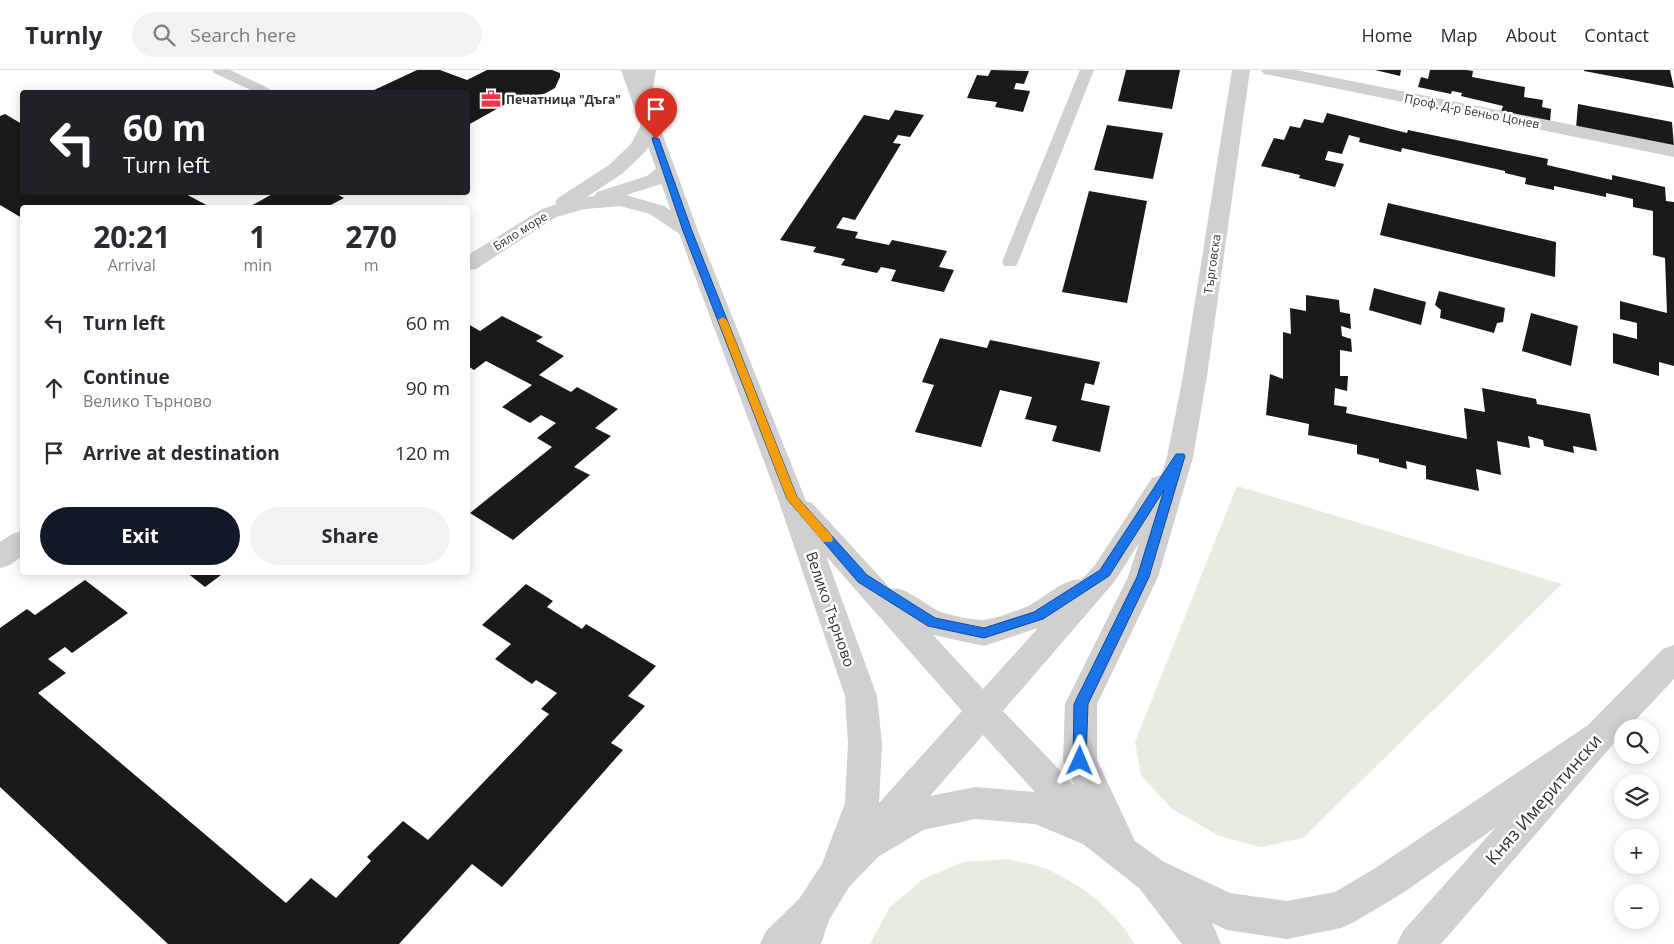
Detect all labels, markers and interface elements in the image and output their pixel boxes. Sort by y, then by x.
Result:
search box [132,12,482,57]
text: Turnly [25,18,102,51]
icon: search [150,21,178,49]
text: Search here [190,22,296,48]
text: Home [1362,23,1412,47]
text: Map [1440,23,1478,47]
text: About [1506,23,1556,47]
text: Contact [1584,23,1649,47]
office icon: Печатница "Дъга" [480,88,502,110]
pin [635,88,677,139]
street label: Проф. Д-р Беньо Цонев [1403,90,1541,132]
place label: Печатница "Дъга" [506,91,621,108]
icon: arrive [642,95,670,123]
text: 60 m [123,104,206,151]
icon: left [40,110,105,175]
text: Turn left [123,149,210,179]
street label: Бяло море [490,207,551,254]
text: 20:21 [93,216,170,257]
text: 1 [249,216,266,257]
text: 270 [345,216,397,257]
street label: Търговска [1199,233,1225,295]
text: Arrival [108,254,156,276]
text: min [244,254,272,276]
text: m [364,254,379,276]
icon: left [40,309,68,337]
text: Turn left [83,310,165,336]
text: 60 m [406,310,450,336]
text: Continue [83,364,170,390]
icon: ahead [40,374,68,402]
text: 90 m [406,375,450,401]
text: Велико Търново [83,390,212,412]
icon: arrive [40,439,68,467]
text: Arrive at destination [83,440,280,466]
text: 120 m [395,440,450,466]
button: Exit [40,507,240,565]
button: Share [250,507,450,565]
street label: Велико Търново [802,549,860,669]
map controls [1614,719,1659,929]
button: search [1614,719,1659,764]
street label: Княз Имеритински [1480,729,1606,869]
position arrow [1053,734,1105,786]
button: layers [1614,774,1659,819]
button: + [1614,829,1659,874]
button: − [1614,884,1659,929]

